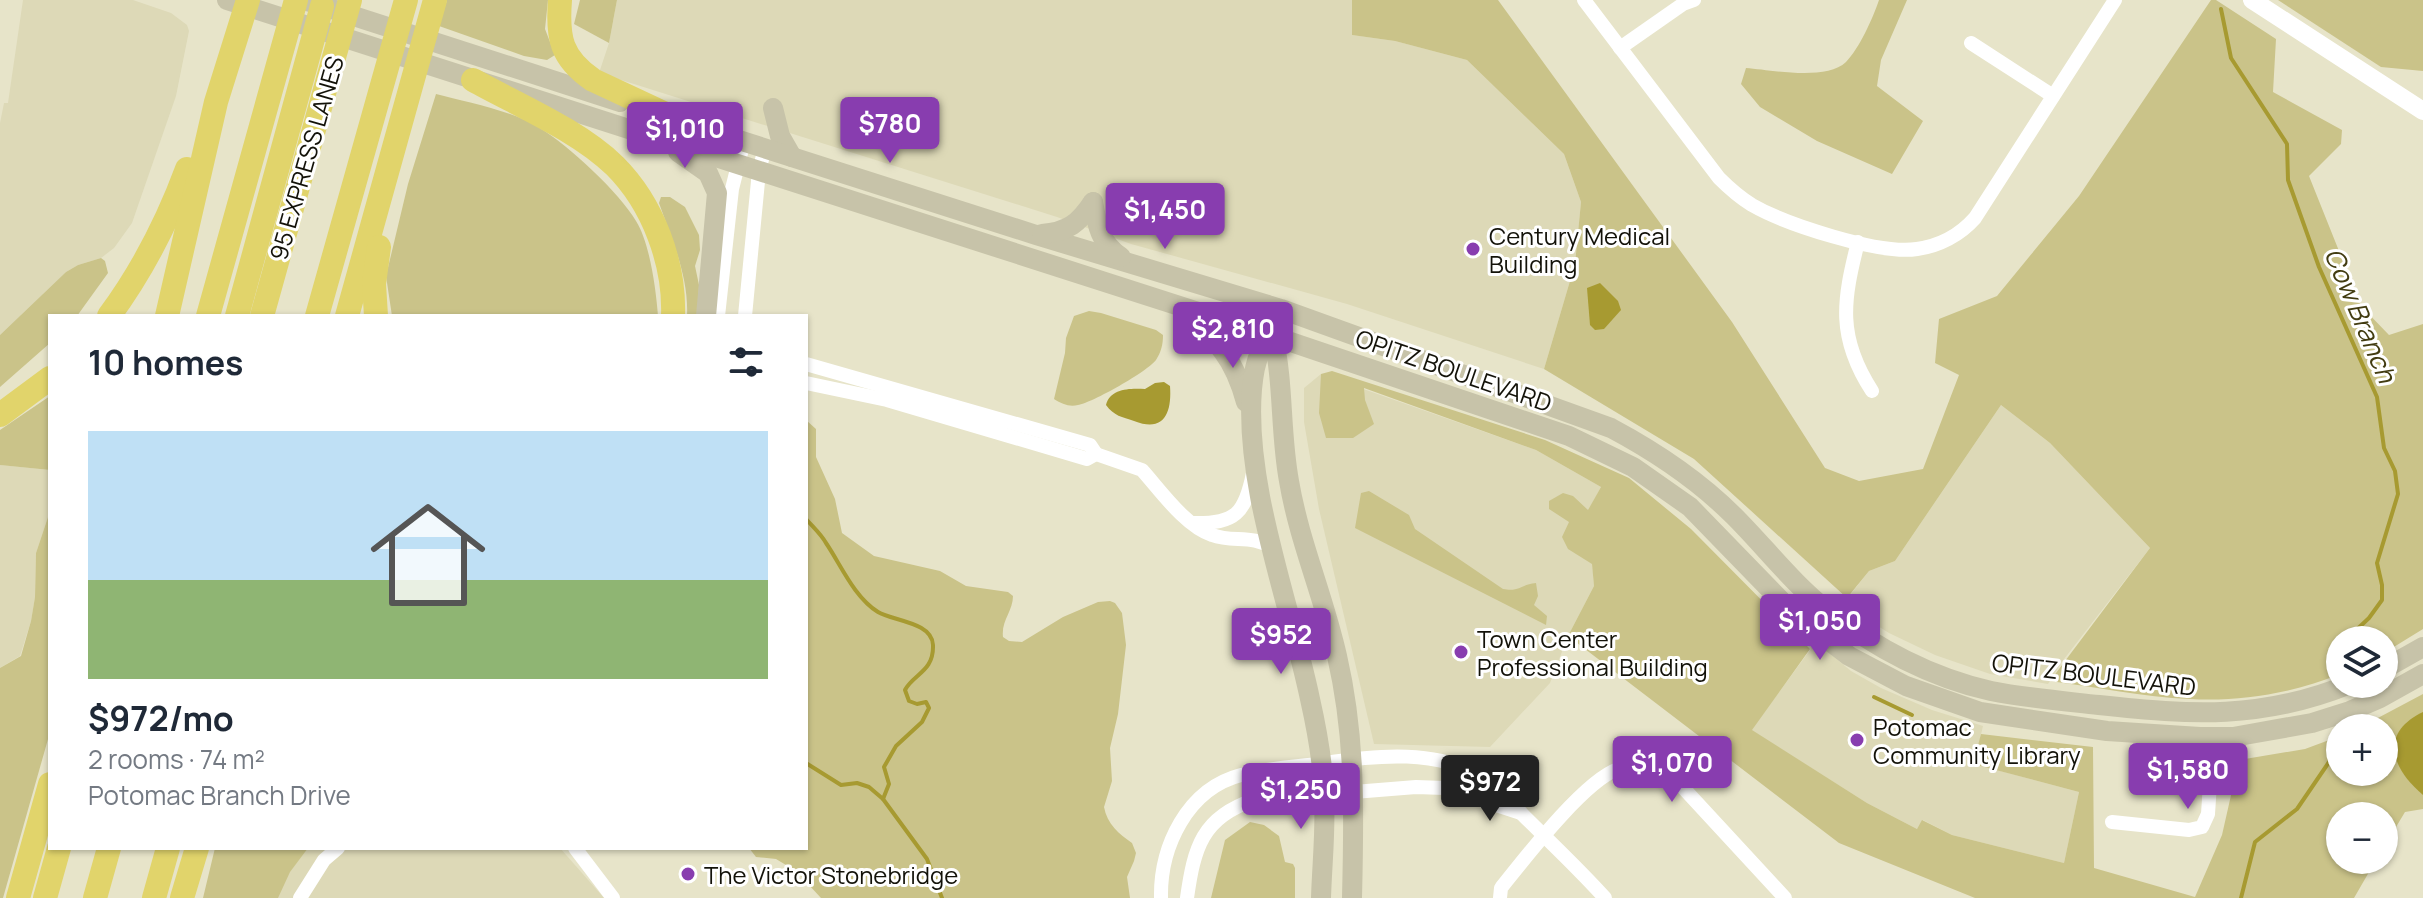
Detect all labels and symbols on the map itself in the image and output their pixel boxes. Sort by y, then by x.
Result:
street label: 95 EXPRESS LANES [261,52,351,264]
pin: $780 [843,97,937,165]
pin: $1,010 [620,102,750,170]
pin: $1,450 [1100,183,1230,251]
place label: Century Medical Building [1489,219,1670,280]
marker: Century Medical Building [1464,240,1482,258]
water label: Cow Branch [2316,242,2406,389]
pin: $2,810 [1168,302,1298,370]
street label: OPITZ BOULEVARD [1352,321,1556,419]
pin: $1,050 [1755,594,1885,662]
pin: $952 [1234,608,1328,676]
place label: Town Center Professional Building [1477,622,1708,683]
marker: Town Center Professional Building [1452,643,1470,661]
street label: OPITZ BOULEVARD [1990,645,2198,703]
place label: Potomac Community Library [1873,710,2081,771]
marker: Potomac Community Library [1848,731,1866,749]
pin: $1,070 [1607,736,1737,804]
pin: $1,580 [2123,743,2253,811]
pin: $972 [1443,755,1537,823]
pin: $1,250 [1236,763,1366,831]
place label: The Victor Stonebridge [704,858,958,891]
marker: The Victor Stonebridge [679,865,697,883]

